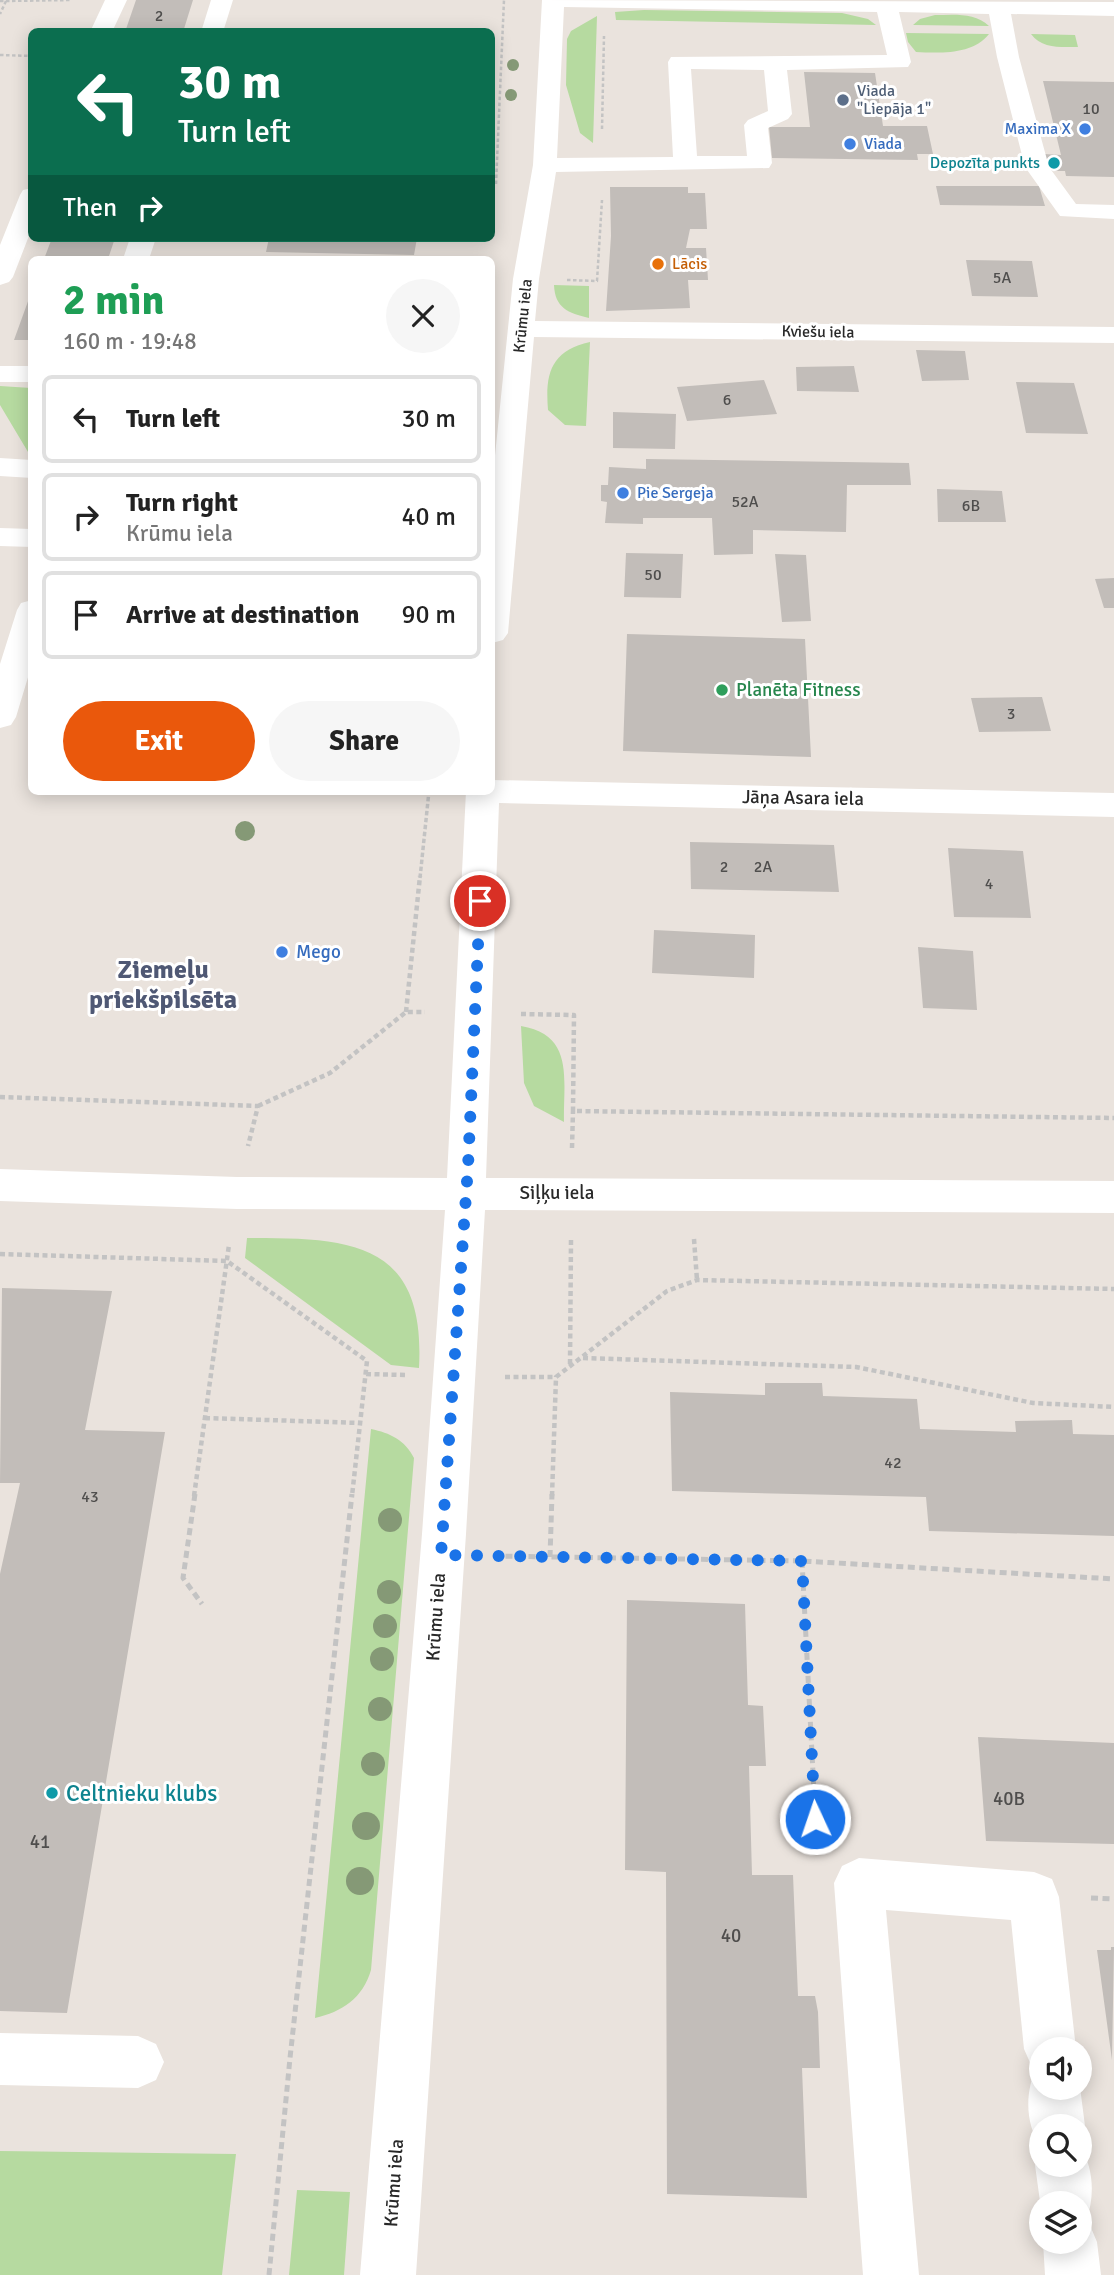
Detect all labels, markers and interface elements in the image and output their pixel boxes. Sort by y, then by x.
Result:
house number: 2 [155,6,163,26]
text: 30 m [178,52,281,112]
icon: left [63,56,154,147]
place label: Viada "Liepāja 1" [857,81,931,119]
marker: Viada "Liepāja 1" [835,92,851,108]
house number: 10 [1082,99,1100,119]
text: Turn left [178,112,291,151]
place label: Maxima X [1004,119,1072,139]
marker: Maxima X [1077,121,1093,137]
place label: Viada [864,134,902,154]
marker: Viada [842,136,858,152]
place label: Depozīta punkts [930,153,1040,173]
marker: Depozīta punkts [1046,155,1062,171]
icon: right [131,189,169,227]
text: Then [63,192,117,224]
place label: Lācis [672,254,707,274]
marker: Lācis [650,256,666,272]
house number: 5A [993,268,1011,288]
text: 2 min [63,275,164,326]
street label: Krūmu iela [509,278,537,354]
button: close [386,279,460,353]
street label: Kviešu iela [781,321,855,343]
text: 160 m · 19:48 [63,327,197,356]
house number: 6 [723,390,731,410]
icon: left [67,400,105,438]
text: Turn left [126,403,220,435]
text: 30 m [401,403,456,435]
place label: Pie Sergeja [637,483,714,503]
marker: Pie Sergeja [615,485,631,501]
text: Turn right [126,487,238,519]
house number: 52A [731,492,759,512]
house number: 6B [962,496,980,516]
icon: right [67,498,105,536]
text: 40 m [401,501,456,533]
text: Krūmu iela [126,519,233,548]
house number: 50 [644,565,662,585]
icon: arrive [67,596,105,634]
text: Arrive at destination [126,599,359,631]
text: 90 m [401,599,456,631]
place label: Planēta Fitness [736,678,860,702]
marker: Planēta Fitness [714,682,730,698]
button: Exit [63,701,255,781]
button: Share [269,701,460,781]
house number: 3 [1007,704,1015,724]
street label: Jāņa Asara iela [742,785,864,811]
house number: 2 [720,857,728,877]
house number: 2A [754,857,772,877]
pin [450,871,510,931]
house number: 4 [985,874,994,894]
icon: arrive [461,882,499,920]
place label: Mego [296,940,341,964]
marker: Mego [274,944,290,960]
district label: Ziemeļu priekšpilsēta [89,954,237,1016]
street label: Siļķu iela [520,1181,594,1205]
house number: 42 [884,1453,902,1473]
house number: 43 [81,1487,99,1507]
street label: Krūmu iela [421,1572,451,1662]
place label: Celtnieku klubs [66,1779,217,1808]
position arrow [778,1782,852,1856]
marker: Celtnieku klubs [44,1785,60,1801]
house number: 40B [993,1787,1025,1811]
house number: 41 [30,1830,50,1854]
house number: 40 [721,1924,741,1948]
map controls [1029,2037,1092,2254]
button: sound [1029,2037,1092,2100]
button: search [1029,2114,1092,2177]
street label: Krūmu iela [379,2138,409,2228]
button: layers [1029,2191,1092,2254]

